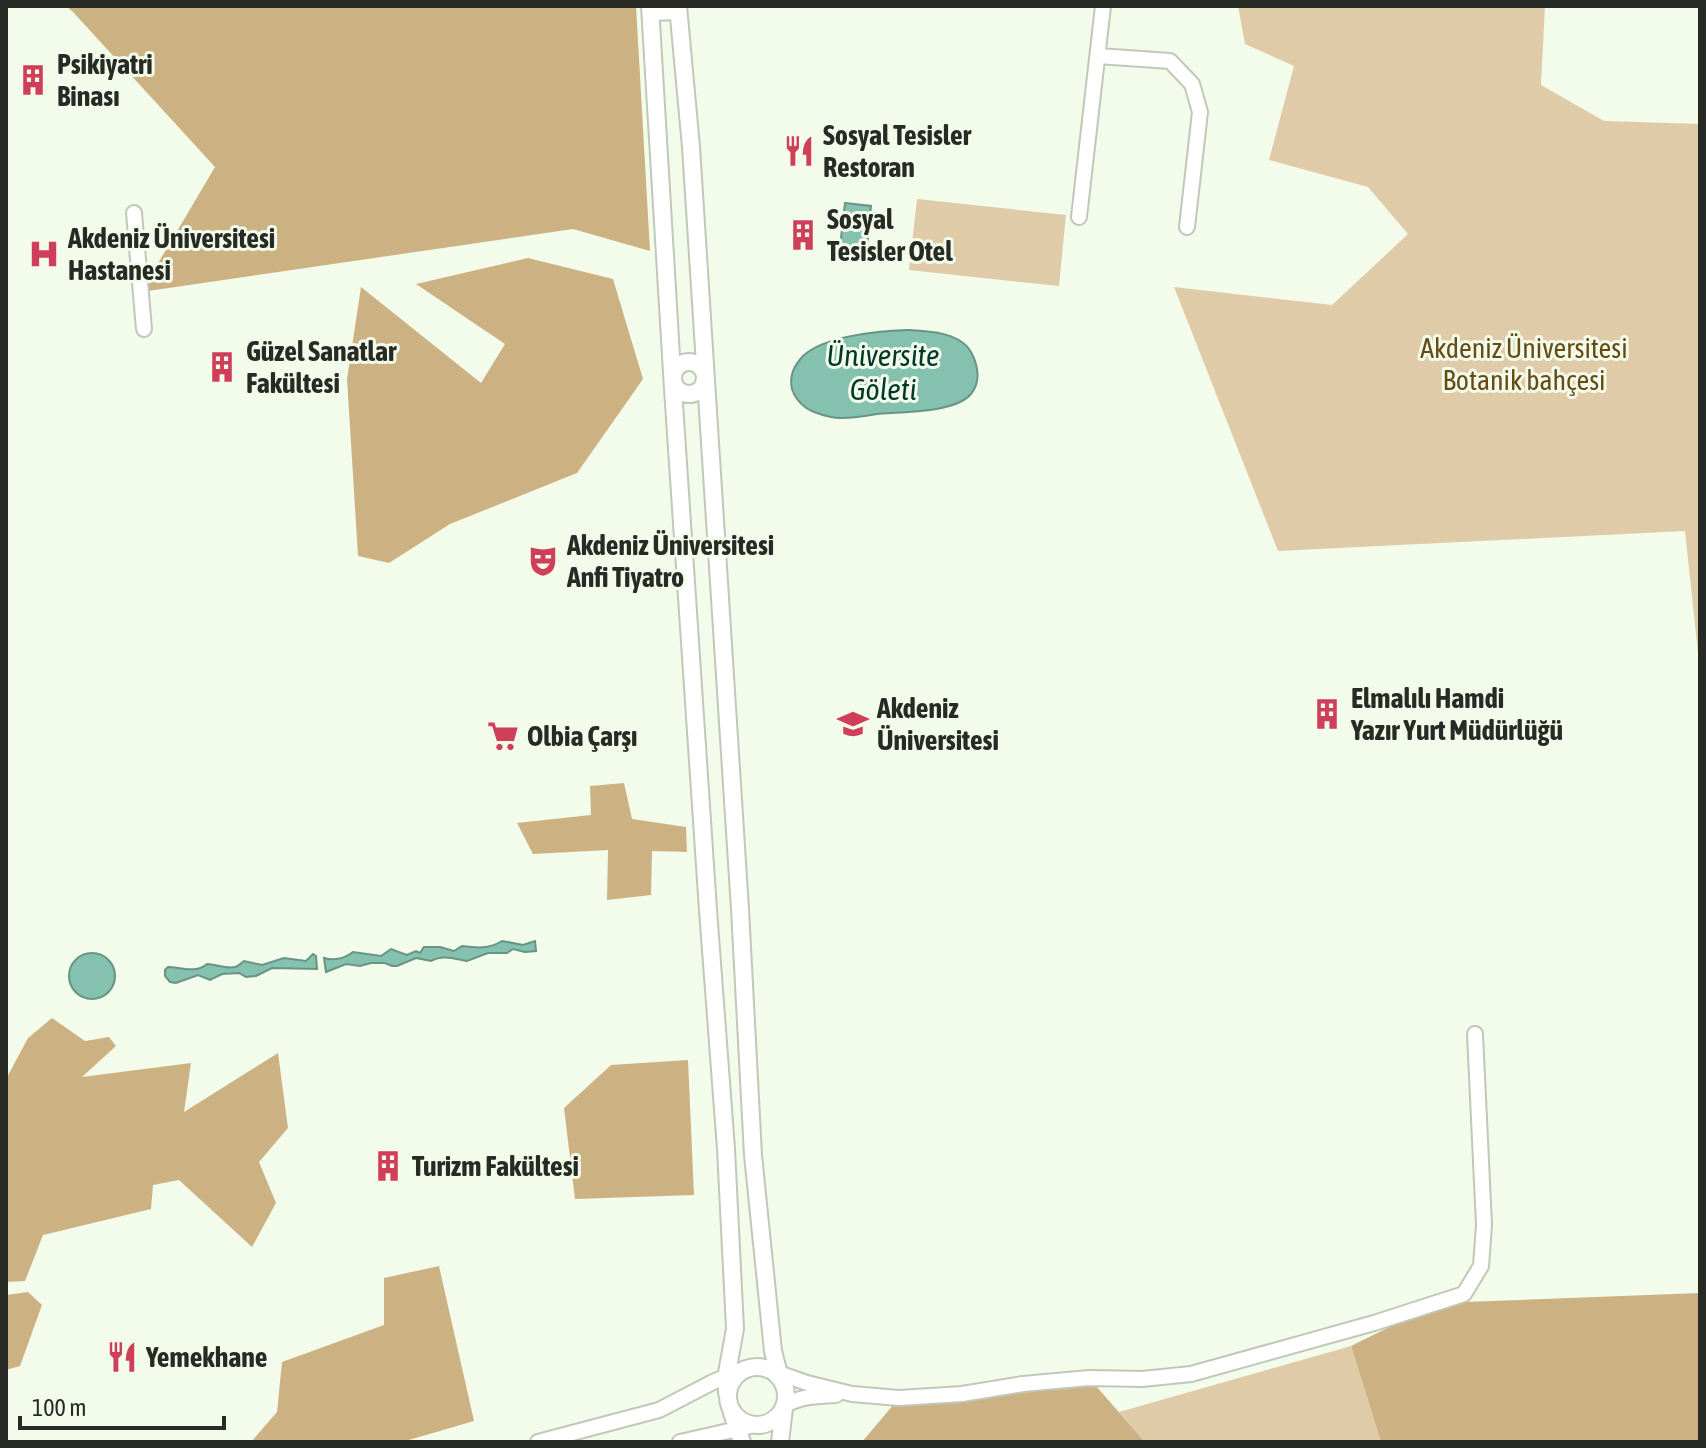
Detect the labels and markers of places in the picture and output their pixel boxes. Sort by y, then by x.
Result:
place label: Psikiyatri Binası [57,48,153,112]
building icon: Psikiyatri Binası [16,63,50,97]
place label: Sosyal Tesisler Restoran [823,119,972,183]
restaurant icon: Sosyal Tesisler Restoran [782,134,816,168]
place label: Sosyal Tesisler Otel [827,203,953,267]
building icon: Sosyal Tesisler Otel [786,218,820,252]
place label: Akdeniz Üniversitesi Hastanesi [67,222,275,286]
hospital icon: Akdeniz Üniversitesi Hastanesi [27,237,61,271]
place label: Güzel Sanatlar Fakültesi [246,335,397,399]
building icon: Güzel Sanatlar Fakültesi [205,350,239,384]
place label: Akdeniz Üniversitesi Anfi Tiyatro [566,529,774,593]
theatre icon: Akdeniz Üniversitesi Anfi Tiyatro [526,544,560,578]
place label: Elmalılı Hamdi Yazır Yurt Müdürlüğü [1350,682,1563,746]
place label: Akdeniz Üniversitesi [876,692,999,756]
building icon: Elmalılı Hamdi Yazır Yurt Müdürlüğü [1310,697,1344,731]
school or university icon: Akdeniz Üniversitesi [836,707,870,741]
supermarket icon: Olbia Çarşı [486,719,520,753]
place label: Olbia Çarşı [527,720,638,752]
building icon: Turizm Fakültesi [371,1149,405,1183]
place label: Turizm Fakültesi [412,1150,579,1182]
restaurant icon: Yemekhane [105,1340,139,1374]
place label: Yemekhane [145,1341,268,1373]

